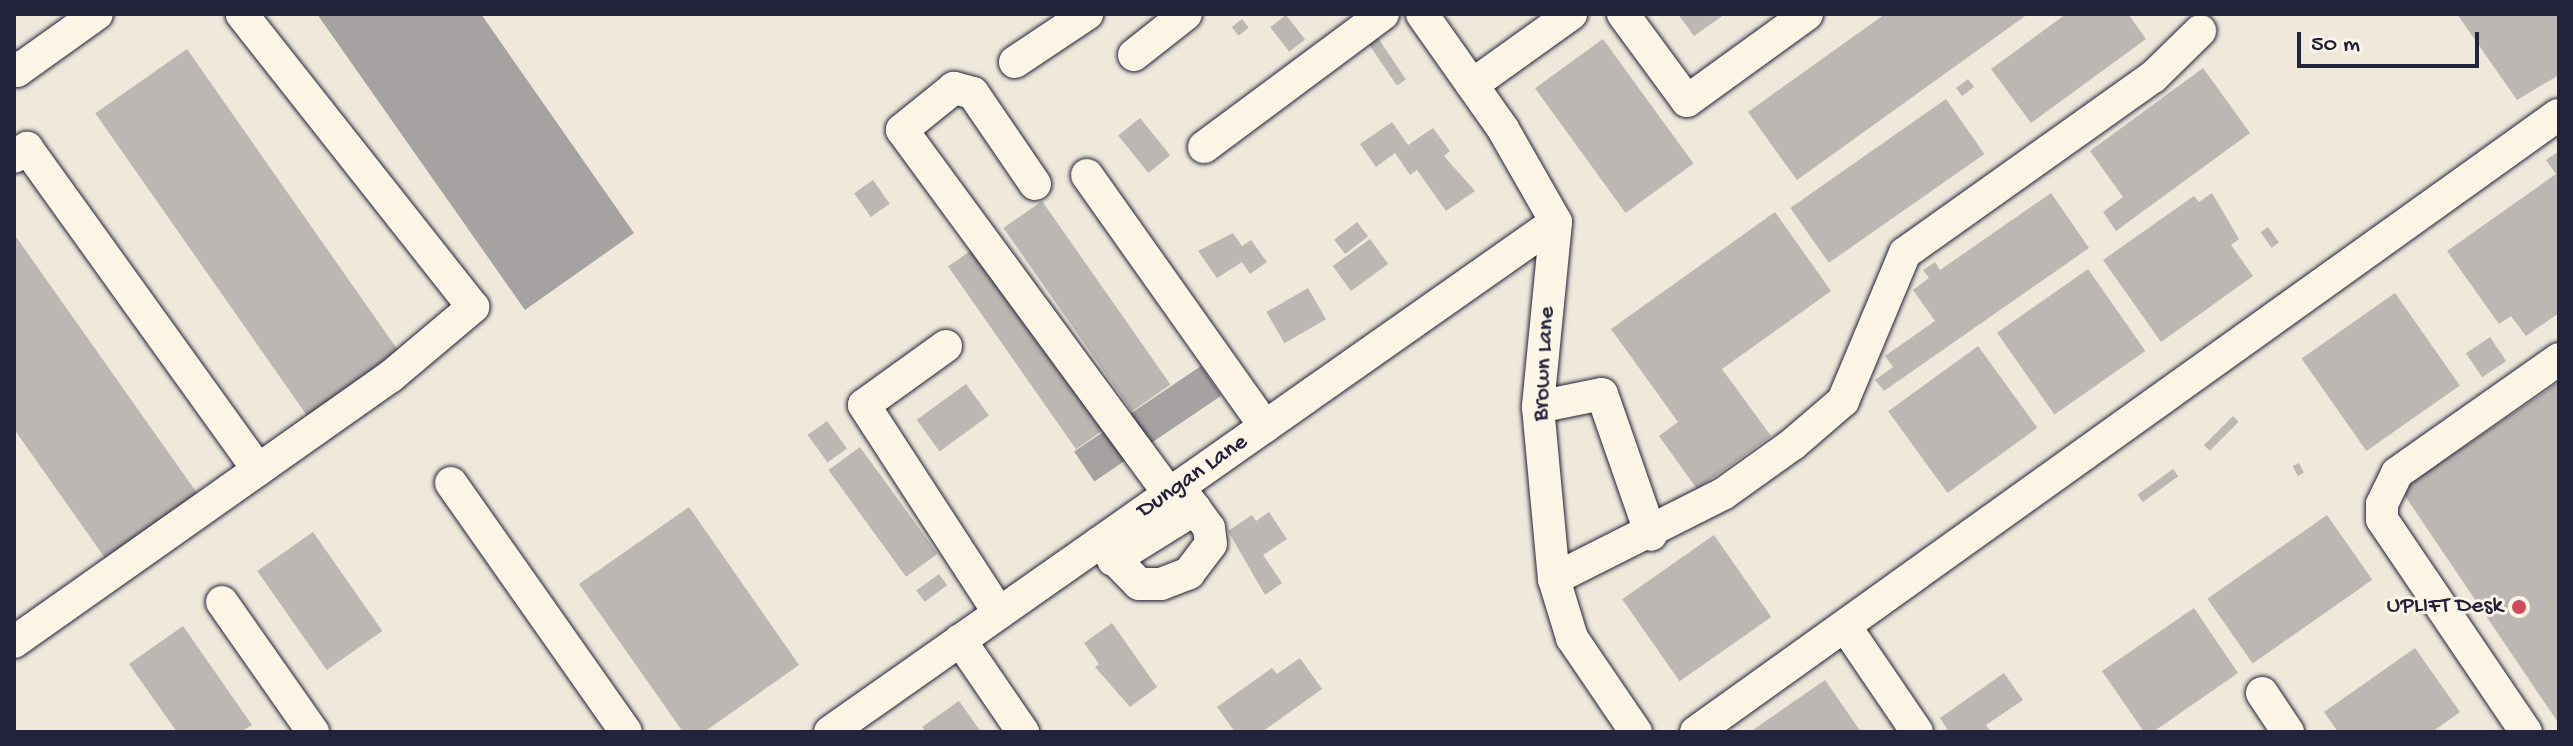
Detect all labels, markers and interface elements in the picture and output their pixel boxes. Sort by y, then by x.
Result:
scale bar [2301,16,2483,66]
text: 50 m [2311,31,2360,60]
street label: Brown Lane [1528,306,1562,422]
street label: Dungan Lane [1132,428,1254,526]
place label: UPLIFT Desk [2387,593,2503,621]
marker: UPLIFT Desk [2510,598,2528,616]

